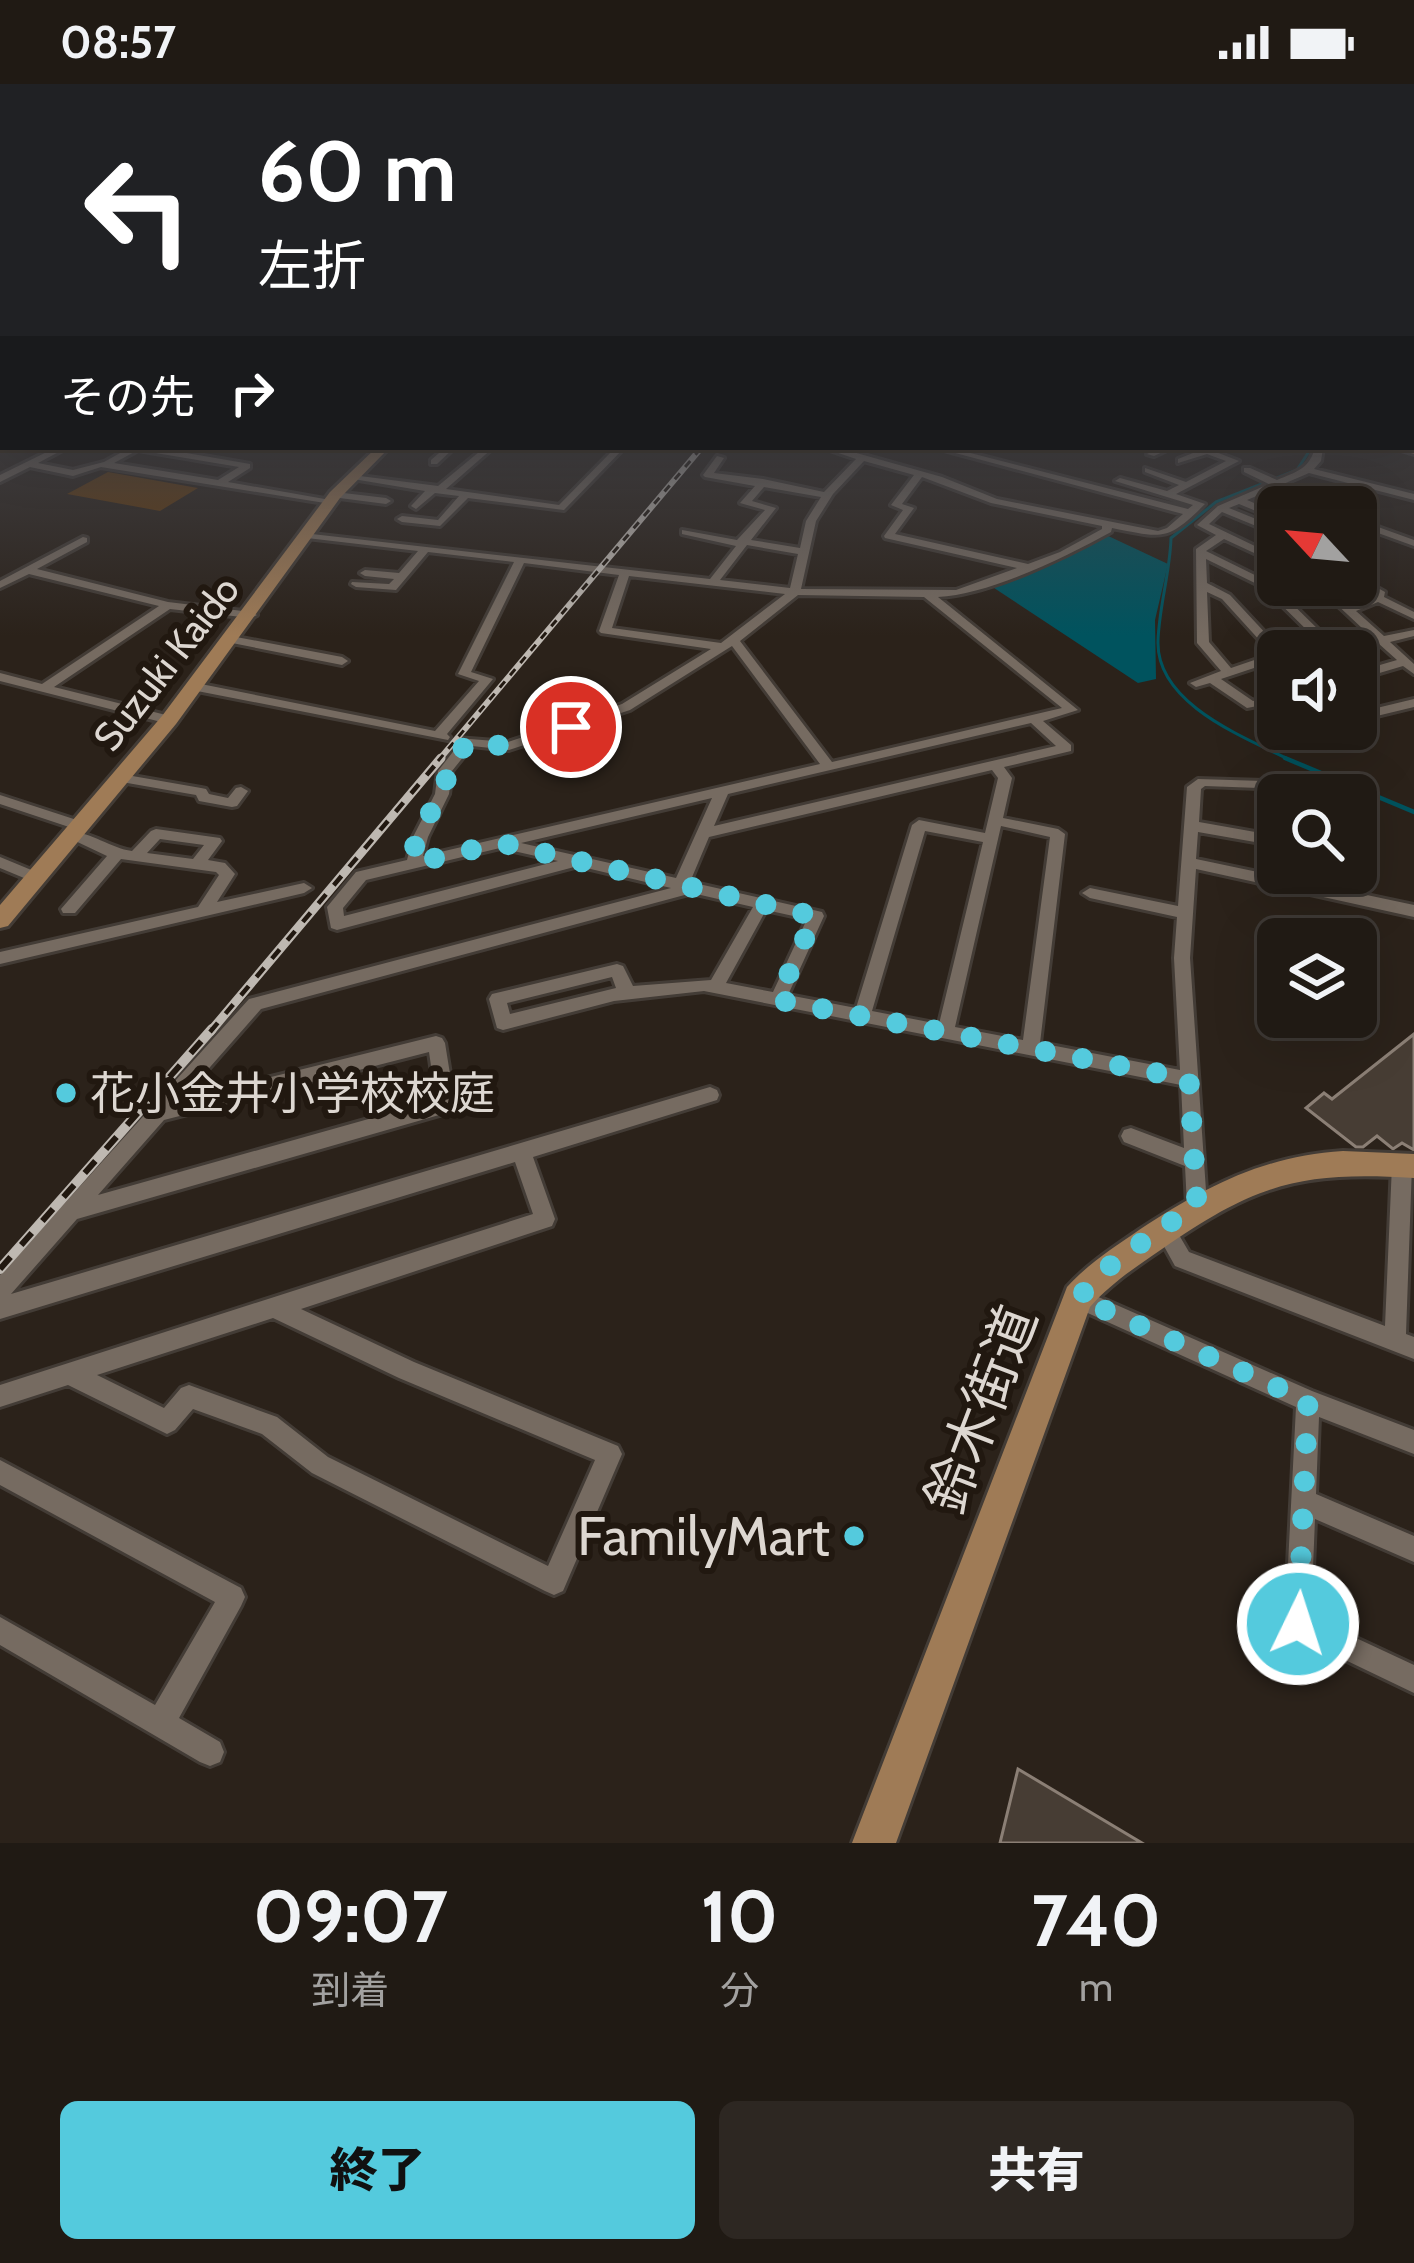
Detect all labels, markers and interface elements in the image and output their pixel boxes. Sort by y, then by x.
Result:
text: 08:57 [60,15,176,69]
text: 60 m [258,120,456,222]
icon: left [60,132,216,288]
text: 左折 [258,233,366,299]
icon: right [219,360,285,426]
text: その先 [60,370,195,424]
north arrow [1257,486,1377,606]
map controls [1257,486,1377,1038]
street label: Suzuki Kaido [83,566,249,760]
button: sound [1257,630,1377,750]
pin [520,676,622,778]
icon: arrive [538,694,604,760]
button: search [1257,774,1377,894]
button: layers [1257,918,1377,1038]
place label: 花小金井小学校校庭 [90,1066,495,1120]
marker: 花小金井小学校校庭 [53,1080,79,1106]
street label: 鈴木街道 [911,1296,1051,1522]
place label: FamilyMart [577,1503,830,1569]
marker: FamilyMart [841,1523,867,1549]
position arrow [1235,1561,1361,1687]
text: 09:07 [253,1873,448,1960]
text: 10 [701,1873,778,1960]
text: 740 [1031,1877,1161,1964]
text: m [1079,1963,1113,2011]
text: 到着 [311,1966,389,2014]
text: 分 [720,1966,759,2014]
button: 終了 [60,2101,695,2239]
button: 共有 [719,2101,1354,2239]

